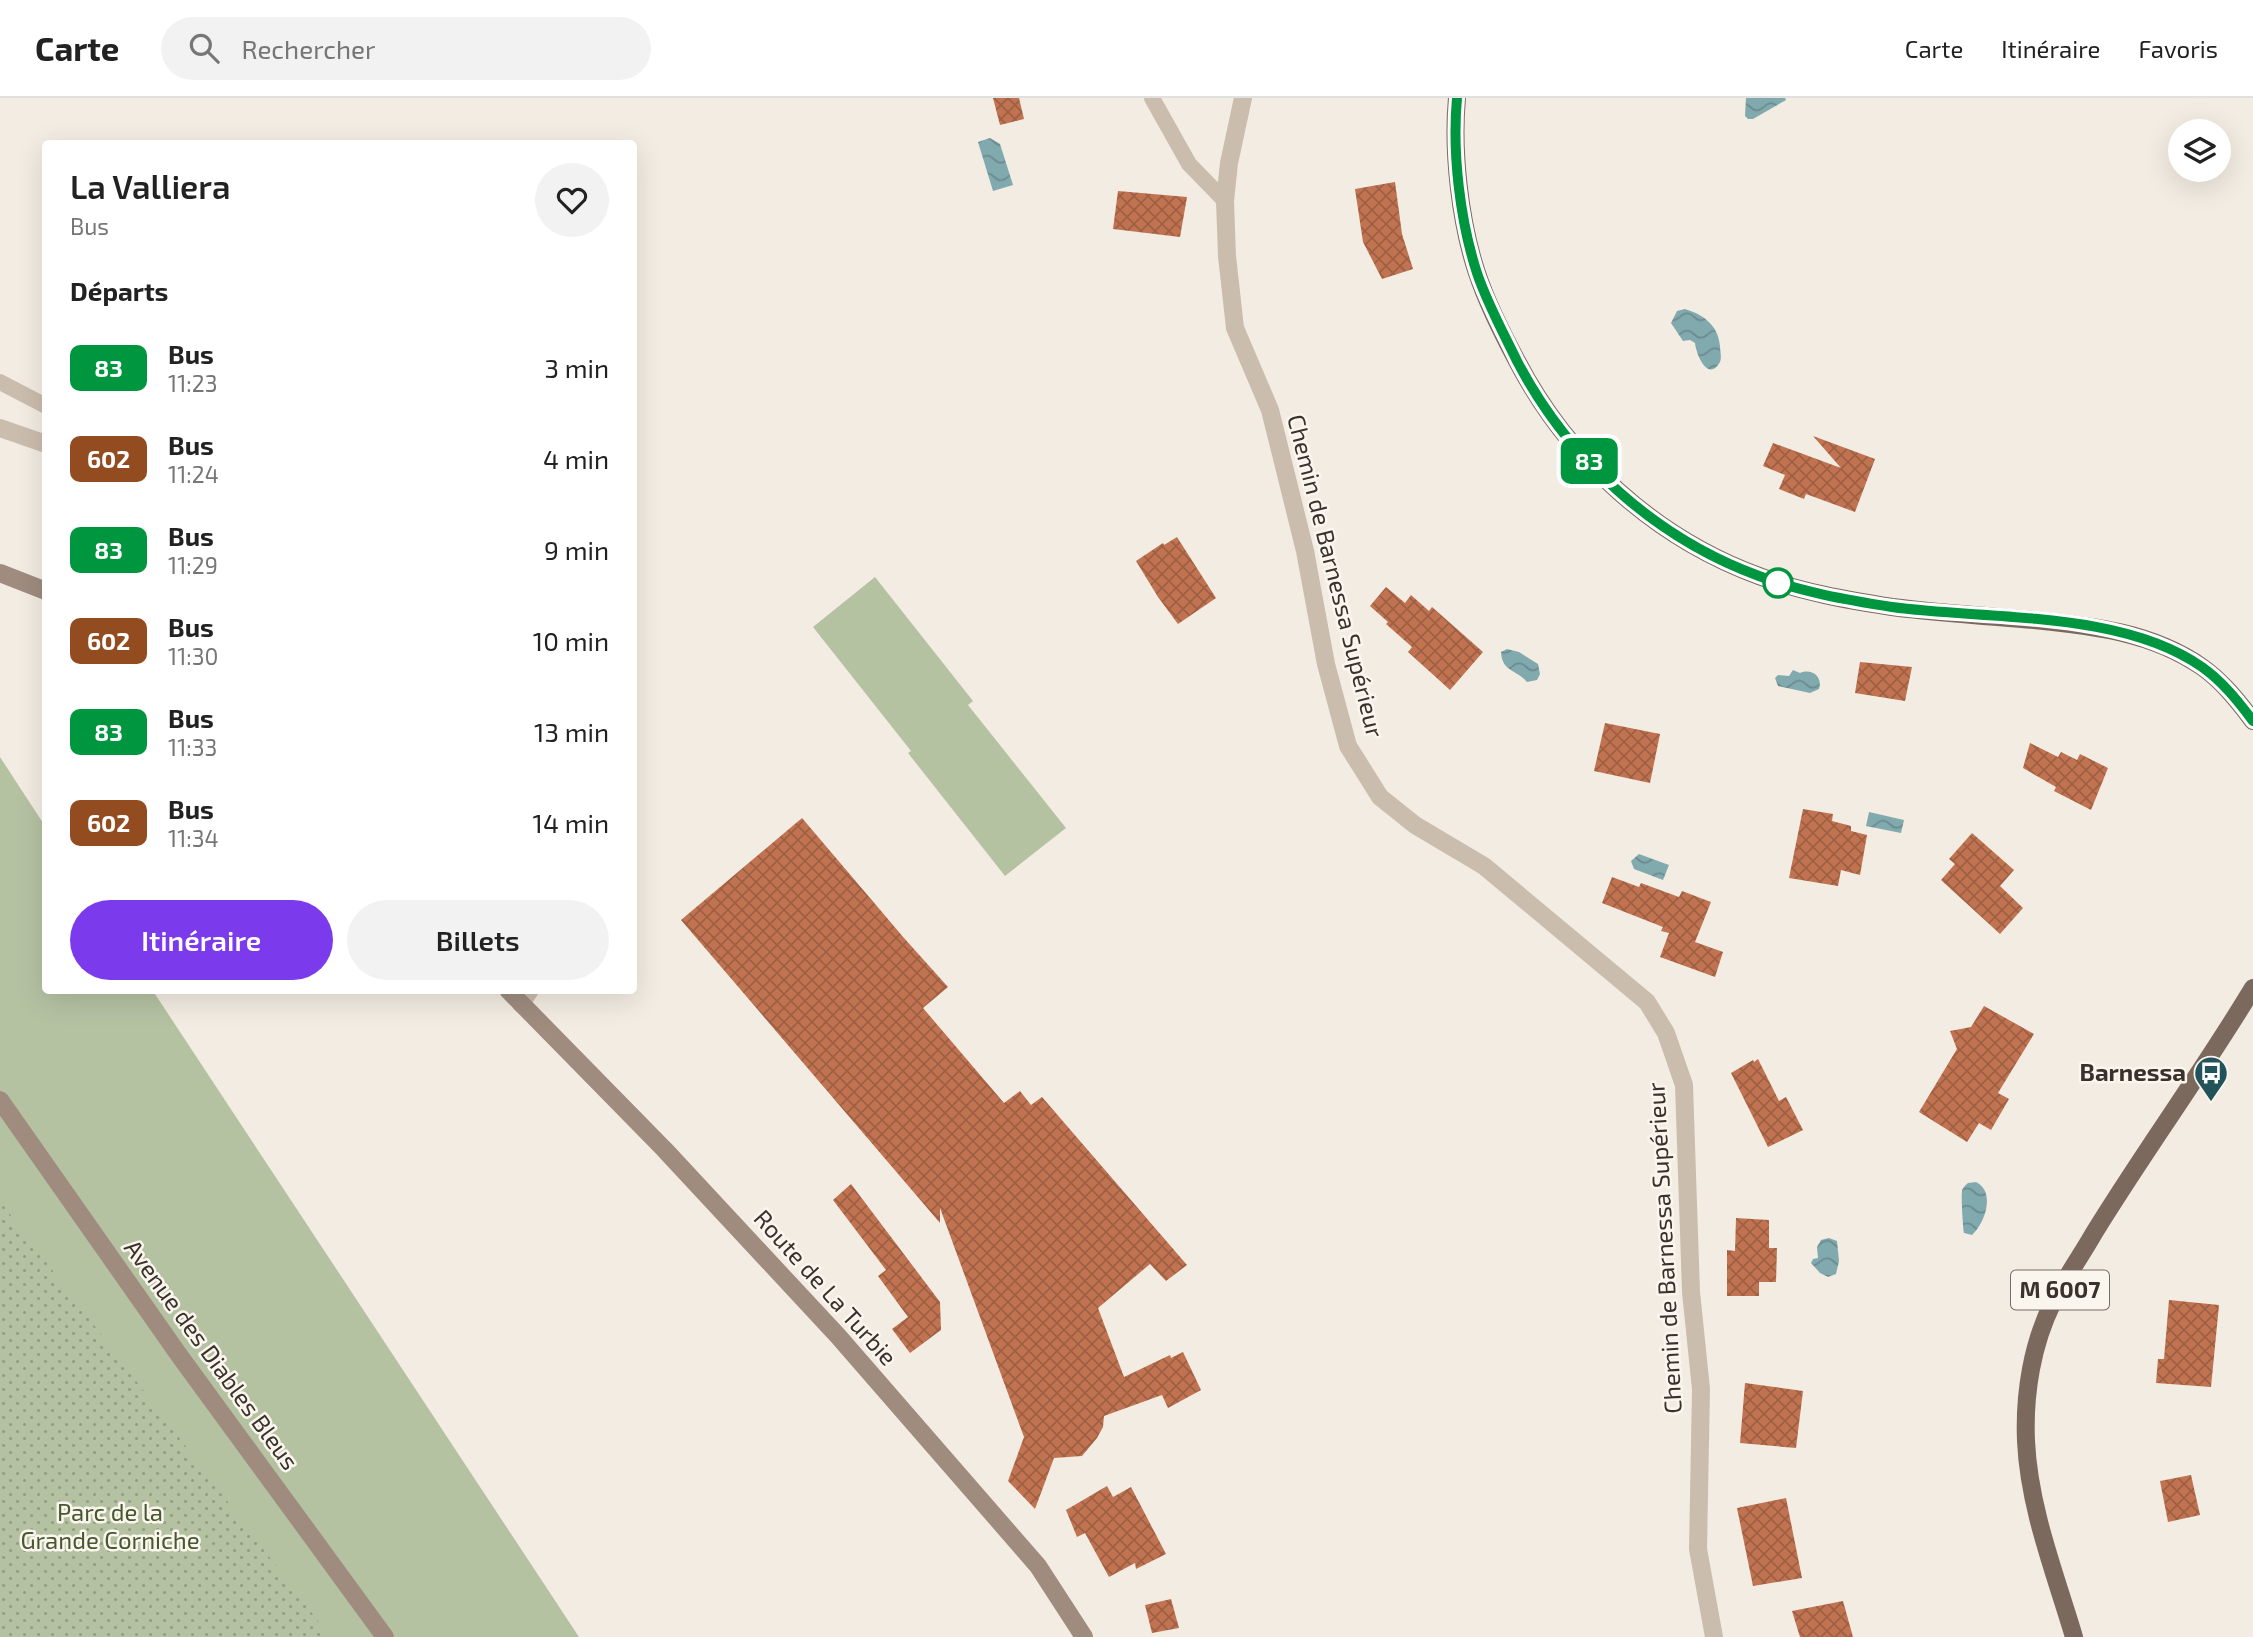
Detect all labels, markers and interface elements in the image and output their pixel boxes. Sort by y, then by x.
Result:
search box [161,17,651,80]
text: Carte [35,28,119,68]
icon: search [185,29,223,67]
text: Rechercher [241,33,375,64]
text: Carte [1905,34,1963,63]
text: Itinéraire [2001,34,2100,63]
text: Favoris [2138,34,2218,63]
map controls [2168,119,2231,182]
button: layers [2168,119,2231,182]
button: heart [535,163,609,237]
text: La Valliera [70,166,231,206]
text: Bus [70,212,109,240]
text: Départs [70,275,168,306]
text: Bus [168,338,214,369]
text: 3 min [544,352,609,383]
text: 83 [94,353,123,382]
text: 11:23 [168,369,217,397]
street label: Chemin de Barnessa Supérieur [1282,411,1391,741]
text: Bus [168,429,214,460]
line badge: 83 [1558,438,1620,484]
text: 4 min [543,443,609,474]
text: 602 [87,444,130,473]
text: 83 [1575,446,1603,475]
text: 11:24 [168,460,219,488]
text: Bus [168,520,214,551]
text: 9 min [544,534,609,565]
text: 83 [94,535,123,564]
text: 11:29 [168,551,218,579]
unlabelled marker [1763,568,1793,598]
text: Bus [168,611,214,642]
text: 10 min [533,625,609,656]
text: 602 [87,626,130,655]
text: 11:30 [168,642,218,670]
text: Bus [168,702,214,733]
text: 13 min [534,716,609,747]
text: 83 [94,717,123,746]
text: 11:33 [168,733,217,761]
text: Bus [168,793,214,824]
text: 14 min [533,807,609,838]
text: 602 [87,808,130,837]
text: 11:34 [168,824,219,852]
button: Itinéraire [70,900,333,980]
button: Billets [347,900,609,980]
bus stop icon: Barnessa [2192,1054,2230,1103]
place label: Barnessa [2080,1057,2186,1086]
street label: Chemin de Barnessa Supérieur [1640,1081,1687,1415]
street label: Route de La Turbie [749,1203,904,1371]
street label: Avenue des Diables Bleus [119,1234,305,1475]
road number: M 6007 [2011,1270,2109,1310]
park label: Parc de la Grande Corniche [20,1497,200,1554]

